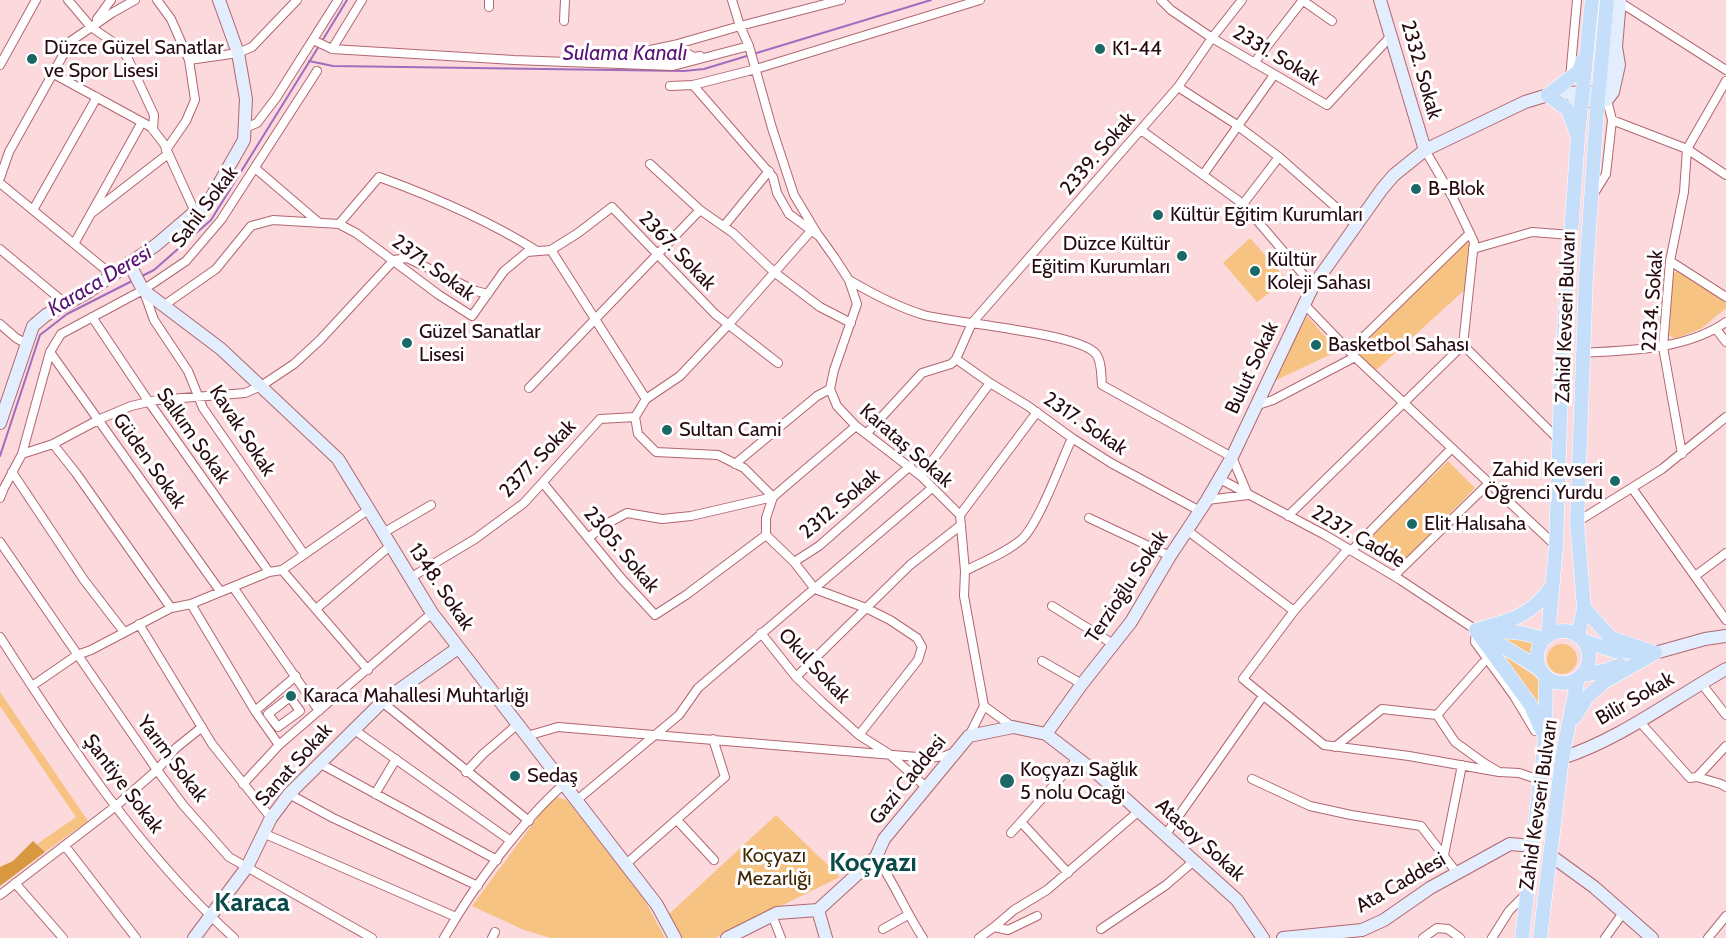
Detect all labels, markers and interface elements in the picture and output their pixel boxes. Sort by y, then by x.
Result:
street label: 2332. Sokak [1395,18,1447,122]
street label: 2331. Sokak [1228,21,1324,91]
place label: Düzce Güzel Sanatlar ve Spor Lisesi [44,36,223,83]
place label: K1-44 [1112,37,1161,61]
water label: Sulama Kanalı [563,41,687,67]
marker: K1-44 [1093,42,1107,56]
marker: Düzce Güzel Sanatlar ve Spor Lisesi [25,52,39,66]
street label: 2339. Sokak [1056,108,1140,200]
street label: Sahil Sokak [167,162,243,252]
place label: B-Blok [1428,177,1485,201]
marker: B-Blok [1409,182,1423,196]
place label: Kültür Eğitim Kurumları [1170,203,1363,227]
street label: 2367. Sokak [633,207,721,295]
marker: Kültür Eğitim Kurumları [1151,208,1165,222]
street label: 2371. Sokak [387,230,479,306]
street label: Zahid Kevseri Bulvarı [1551,231,1581,403]
place label: Düzce Kültür Eğitim Kurumları [1031,232,1170,279]
water label: Karaca Deresi [43,240,157,322]
place label: Kültür Koleji Sahası [1267,248,1371,295]
marker: Düzce Kültür Eğitim Kurumları [1175,249,1189,263]
street label: 2234. Sokak [1637,249,1669,353]
marker: Kültür Koleji Sahası [1248,264,1262,278]
street label: Bulut Sokak [1220,318,1284,418]
place label: Güzel Sanatlar Lisesi [419,320,541,367]
place label: Basketbol Sahası [1328,333,1469,357]
marker: Güzel Sanatlar Lisesi [400,336,414,350]
marker: Basketbol Sahası [1309,338,1323,352]
street label: Kavak Sokak [204,381,280,481]
street label: Salkım Sokak [151,384,235,488]
street label: 2317. Sokak [1039,387,1131,461]
street label: Karataş Sokak [854,399,958,493]
street label: Güden Sokak [107,409,191,513]
street label: 2377. Sokak [495,415,581,503]
place label: Sultan Cami [679,418,781,442]
marker: Sultan Cami [660,423,674,437]
place label: Zahid Kevseri Öğrenci Yurdu [1484,458,1603,505]
street label: 2312. Sokak [795,464,885,544]
marker: Zahid Kevseri Öğrenci Yurdu [1608,474,1622,488]
street label: 2237. Cadde [1307,501,1409,573]
street label: 2305. Sokak [578,502,664,598]
place label: Elit Halısaha [1424,512,1526,536]
marker: Elit Halısaha [1405,517,1419,531]
street label: Terzioğlu Sokak [1081,526,1173,648]
street label: 1348. Sokak [403,539,479,635]
street label: Okul Sokak [773,623,855,709]
street label: Bilir Sokak [1592,667,1678,731]
place label: Karaca Mahallesi Muhtarlığı [303,684,529,708]
marker: Karaca Mahallesi Muhtarlığı [284,689,298,703]
street label: Yarım Sokak [132,711,212,807]
street label: Zahid Kevseri Bulvarı [1515,718,1563,892]
street label: Sanat Sokak [251,719,337,811]
street label: Şantiye Sokak [78,730,168,838]
street label: Gazi Caddesi [865,730,951,830]
place label: Koçyazı Sağlık 5 nolu Ocağı [1020,758,1138,805]
place label: Sedaş [527,764,578,788]
marker: Sedaş [508,769,522,783]
marker: Koçyazı Sağlık 5 nolu Ocağı [998,772,1016,790]
street label: Atasoy Sokak [1150,794,1250,886]
park label: Koçyazı Mezarlığı [737,844,811,891]
district label: Koçyazı [829,847,917,879]
street label: Ata Caddesi [1352,848,1450,918]
district label: Karaca [214,887,290,919]

